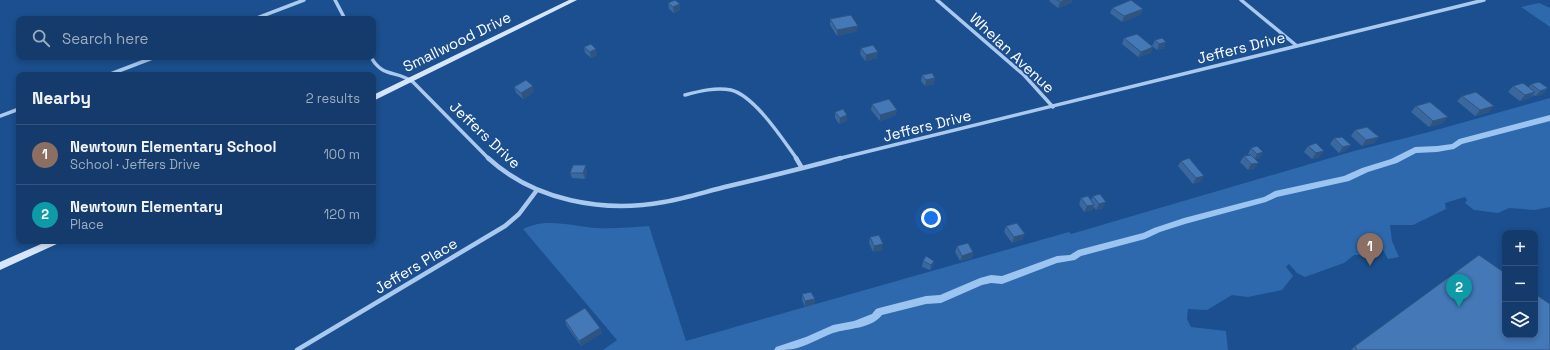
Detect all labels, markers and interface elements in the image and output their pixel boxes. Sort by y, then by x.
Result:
street label: Smallwood Drive [400,7,514,76]
street label: Whelan Avenue [966,8,1059,97]
search box [16,16,376,60]
icon: search [30,27,52,49]
street label: Jeffers Drive [1195,27,1287,68]
text: Search here [62,29,148,48]
text: Nearby [32,87,91,109]
text: 2 results [306,90,360,107]
street label: Jeffers Drive [446,97,525,172]
street label: Jeffers Drive [881,105,973,146]
text: Newtown Elementary School [70,137,276,156]
text: 1 [42,146,48,163]
text: 100 m [323,146,360,163]
text: School · Jeffers Drive [70,156,200,173]
text: Newtown Elementary [70,197,223,216]
text: 2 [41,206,49,223]
text: 120 m [324,206,360,223]
your location [921,208,941,228]
text: Place [70,216,104,233]
map controls [1502,230,1538,338]
button: + [1502,230,1538,266]
street label: Jeffers Place [371,233,461,298]
pin: 1 [1357,233,1383,266]
button: − [1502,266,1538,302]
pin: 2 [1446,274,1472,307]
button: layers [1502,302,1538,338]

